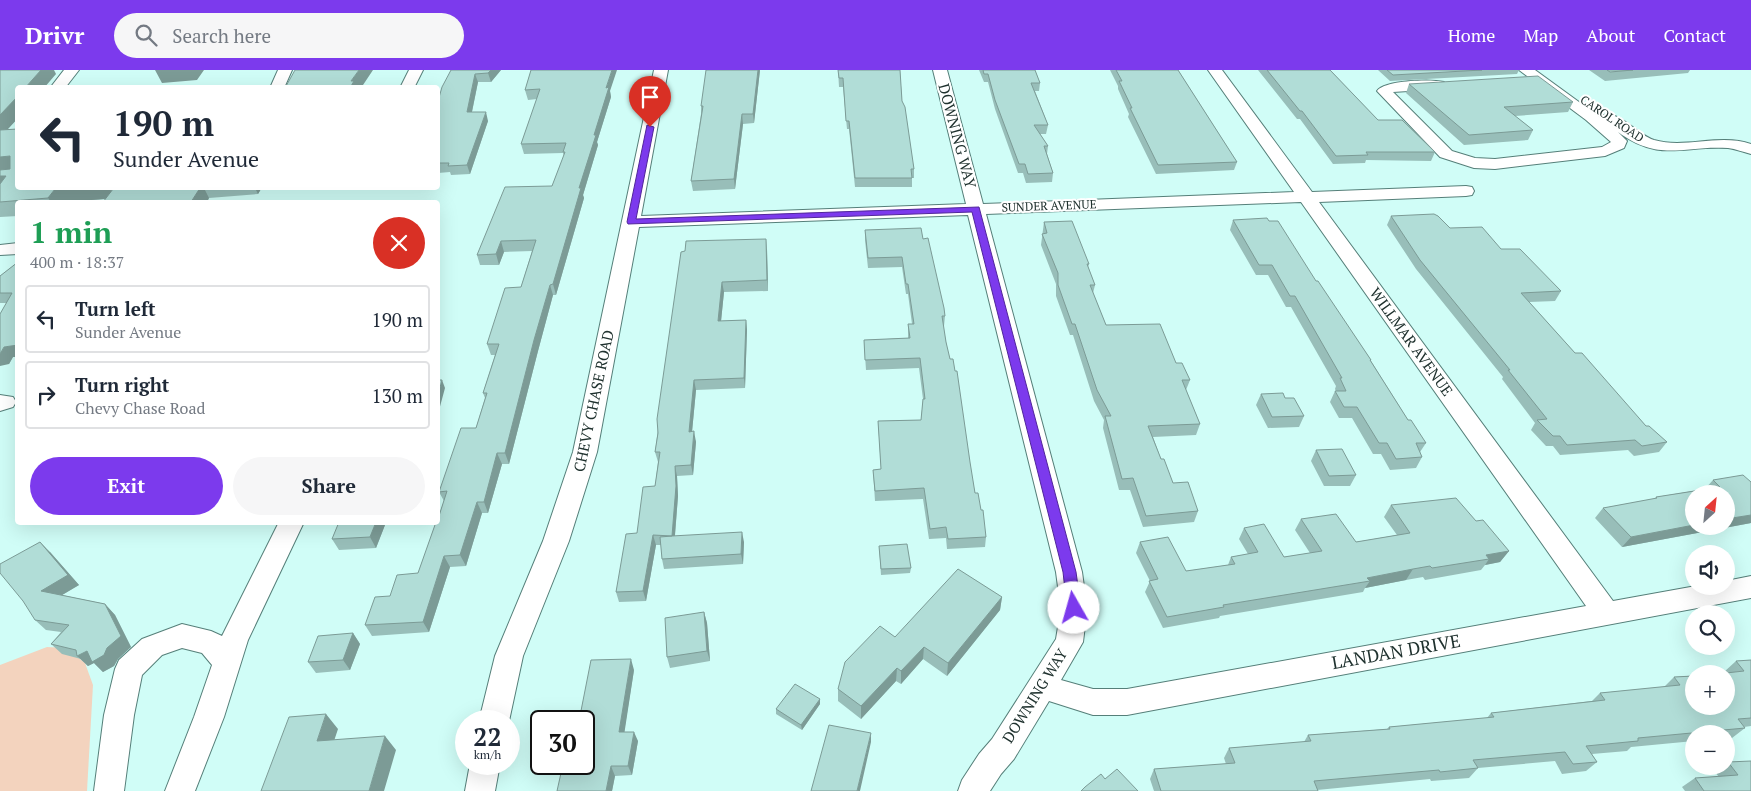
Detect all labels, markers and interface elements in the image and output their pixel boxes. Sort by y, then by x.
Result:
search box [114,13,464,58]
text: Drivr [25,19,84,51]
icon: search [132,21,160,49]
text: Search here [172,23,271,48]
text: Home [1448,23,1495,47]
text: Map [1523,23,1558,47]
text: About [1586,23,1635,47]
text: Contact [1663,23,1726,47]
pin [629,76,671,127]
street label: DOWNING WAY [934,81,982,191]
icon: arrive [636,83,664,111]
street label: CAROL ROAD [1578,92,1647,145]
text: 190 m [113,100,214,146]
icon: left [30,105,95,170]
text: Sunder Avenue [113,144,259,173]
street label: SUNDER AVENUE [1001,196,1097,215]
text: 1 min [30,212,112,252]
button: close [373,217,425,269]
text: 400 m · 18:37 [30,251,124,273]
street label: WILLMAR AVENUE [1366,283,1458,400]
text: Turn left [75,296,156,321]
icon: left [32,305,60,333]
text: 190 m [372,307,423,332]
text: Sunder Avenue [75,321,181,343]
street label: CHEVY CHASE ROAD [568,328,618,473]
text: Turn right [75,372,169,397]
icon: right [32,381,60,409]
text: 130 m [372,383,423,408]
text: Chevy Chase Road [75,397,205,419]
button: Exit [30,457,223,515]
button: Share [233,457,425,515]
north arrow [1685,485,1735,535]
map controls [1685,485,1735,775]
button: sound [1685,545,1735,595]
position arrow [1047,581,1099,633]
button: search [1685,605,1735,655]
street label: LANDAN DRIVE [1330,628,1462,674]
street label: DOWNING WAY [997,644,1071,746]
button: + [1685,665,1735,715]
speed limit sign: 30 [530,710,595,775]
text: 22 [473,720,502,753]
button: − [1685,725,1735,775]
text: km/h [474,747,501,762]

